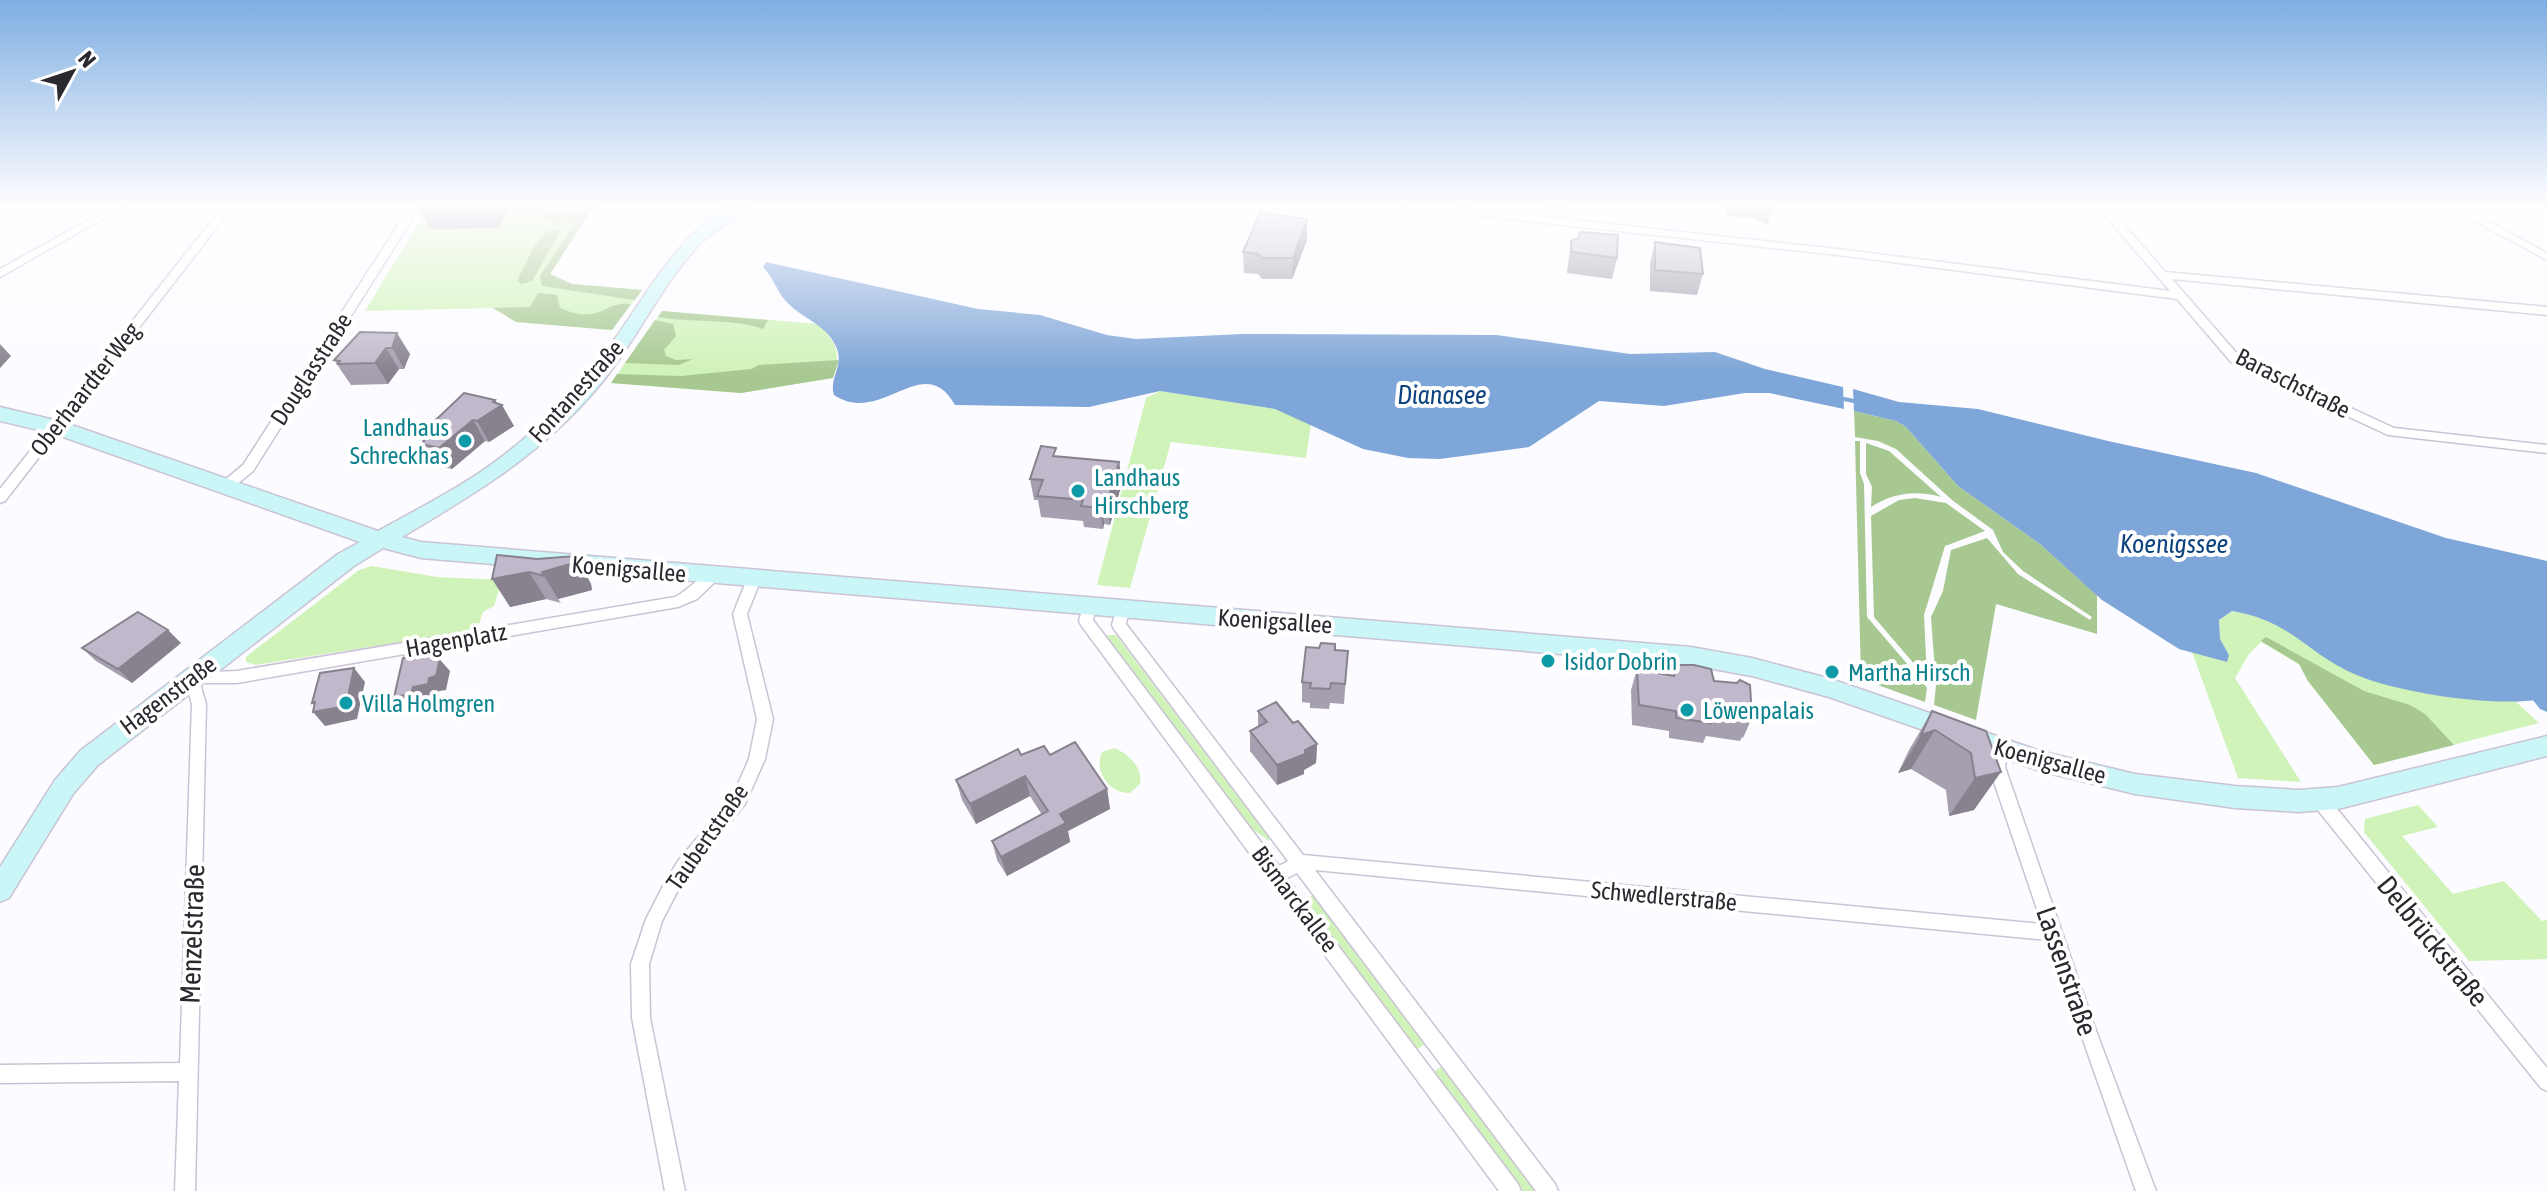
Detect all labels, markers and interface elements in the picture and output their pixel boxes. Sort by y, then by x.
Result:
north arrow [32,32,112,112]
text: N [73,46,101,72]
street label: Douglasstraße [265,308,357,430]
street label: Oberhaardter Weg [25,316,146,461]
street label: Fontanestraße [523,334,629,448]
street label: Baraschstraße [2231,343,2355,423]
water label: Dianasee [1397,380,1487,410]
place label: Landhaus Schreckhas [350,414,449,469]
marker: Landhaus Schreckhas [456,432,474,450]
place label: Landhaus Hirschberg [1094,464,1189,519]
marker: Landhaus Hirschberg [1069,482,1087,500]
water label: Koenigssee [2120,529,2228,559]
street label: Koenigsallee [571,551,687,587]
street label: Koenigsallee [1217,604,1333,638]
street label: Hagenplatz [403,618,509,662]
place label: Isidor Dobrin [1564,648,1677,675]
street label: Hagenstraße [115,650,221,740]
marker: Isidor Dobrin [1539,652,1557,670]
place label: Martha Hirsch [1848,659,1971,686]
marker: Martha Hirsch [1823,663,1841,681]
place label: Villa Holmgren [362,690,495,717]
marker: Villa Holmgren [337,694,355,712]
place label: Löwenpalais [1703,697,1814,724]
marker: Löwenpalais [1678,701,1696,719]
street label: Koenigsallee [1991,733,2109,789]
street label: Taubertstraße [661,779,753,895]
street label: Bismarckallee [1246,841,1344,957]
street label: Menzelstraße [174,864,210,1004]
street label: Delbrückstraße [2371,869,2495,1013]
street label: Schwedlerstraße [1590,876,1738,916]
street label: Lassenstraße [2030,902,2104,1040]

